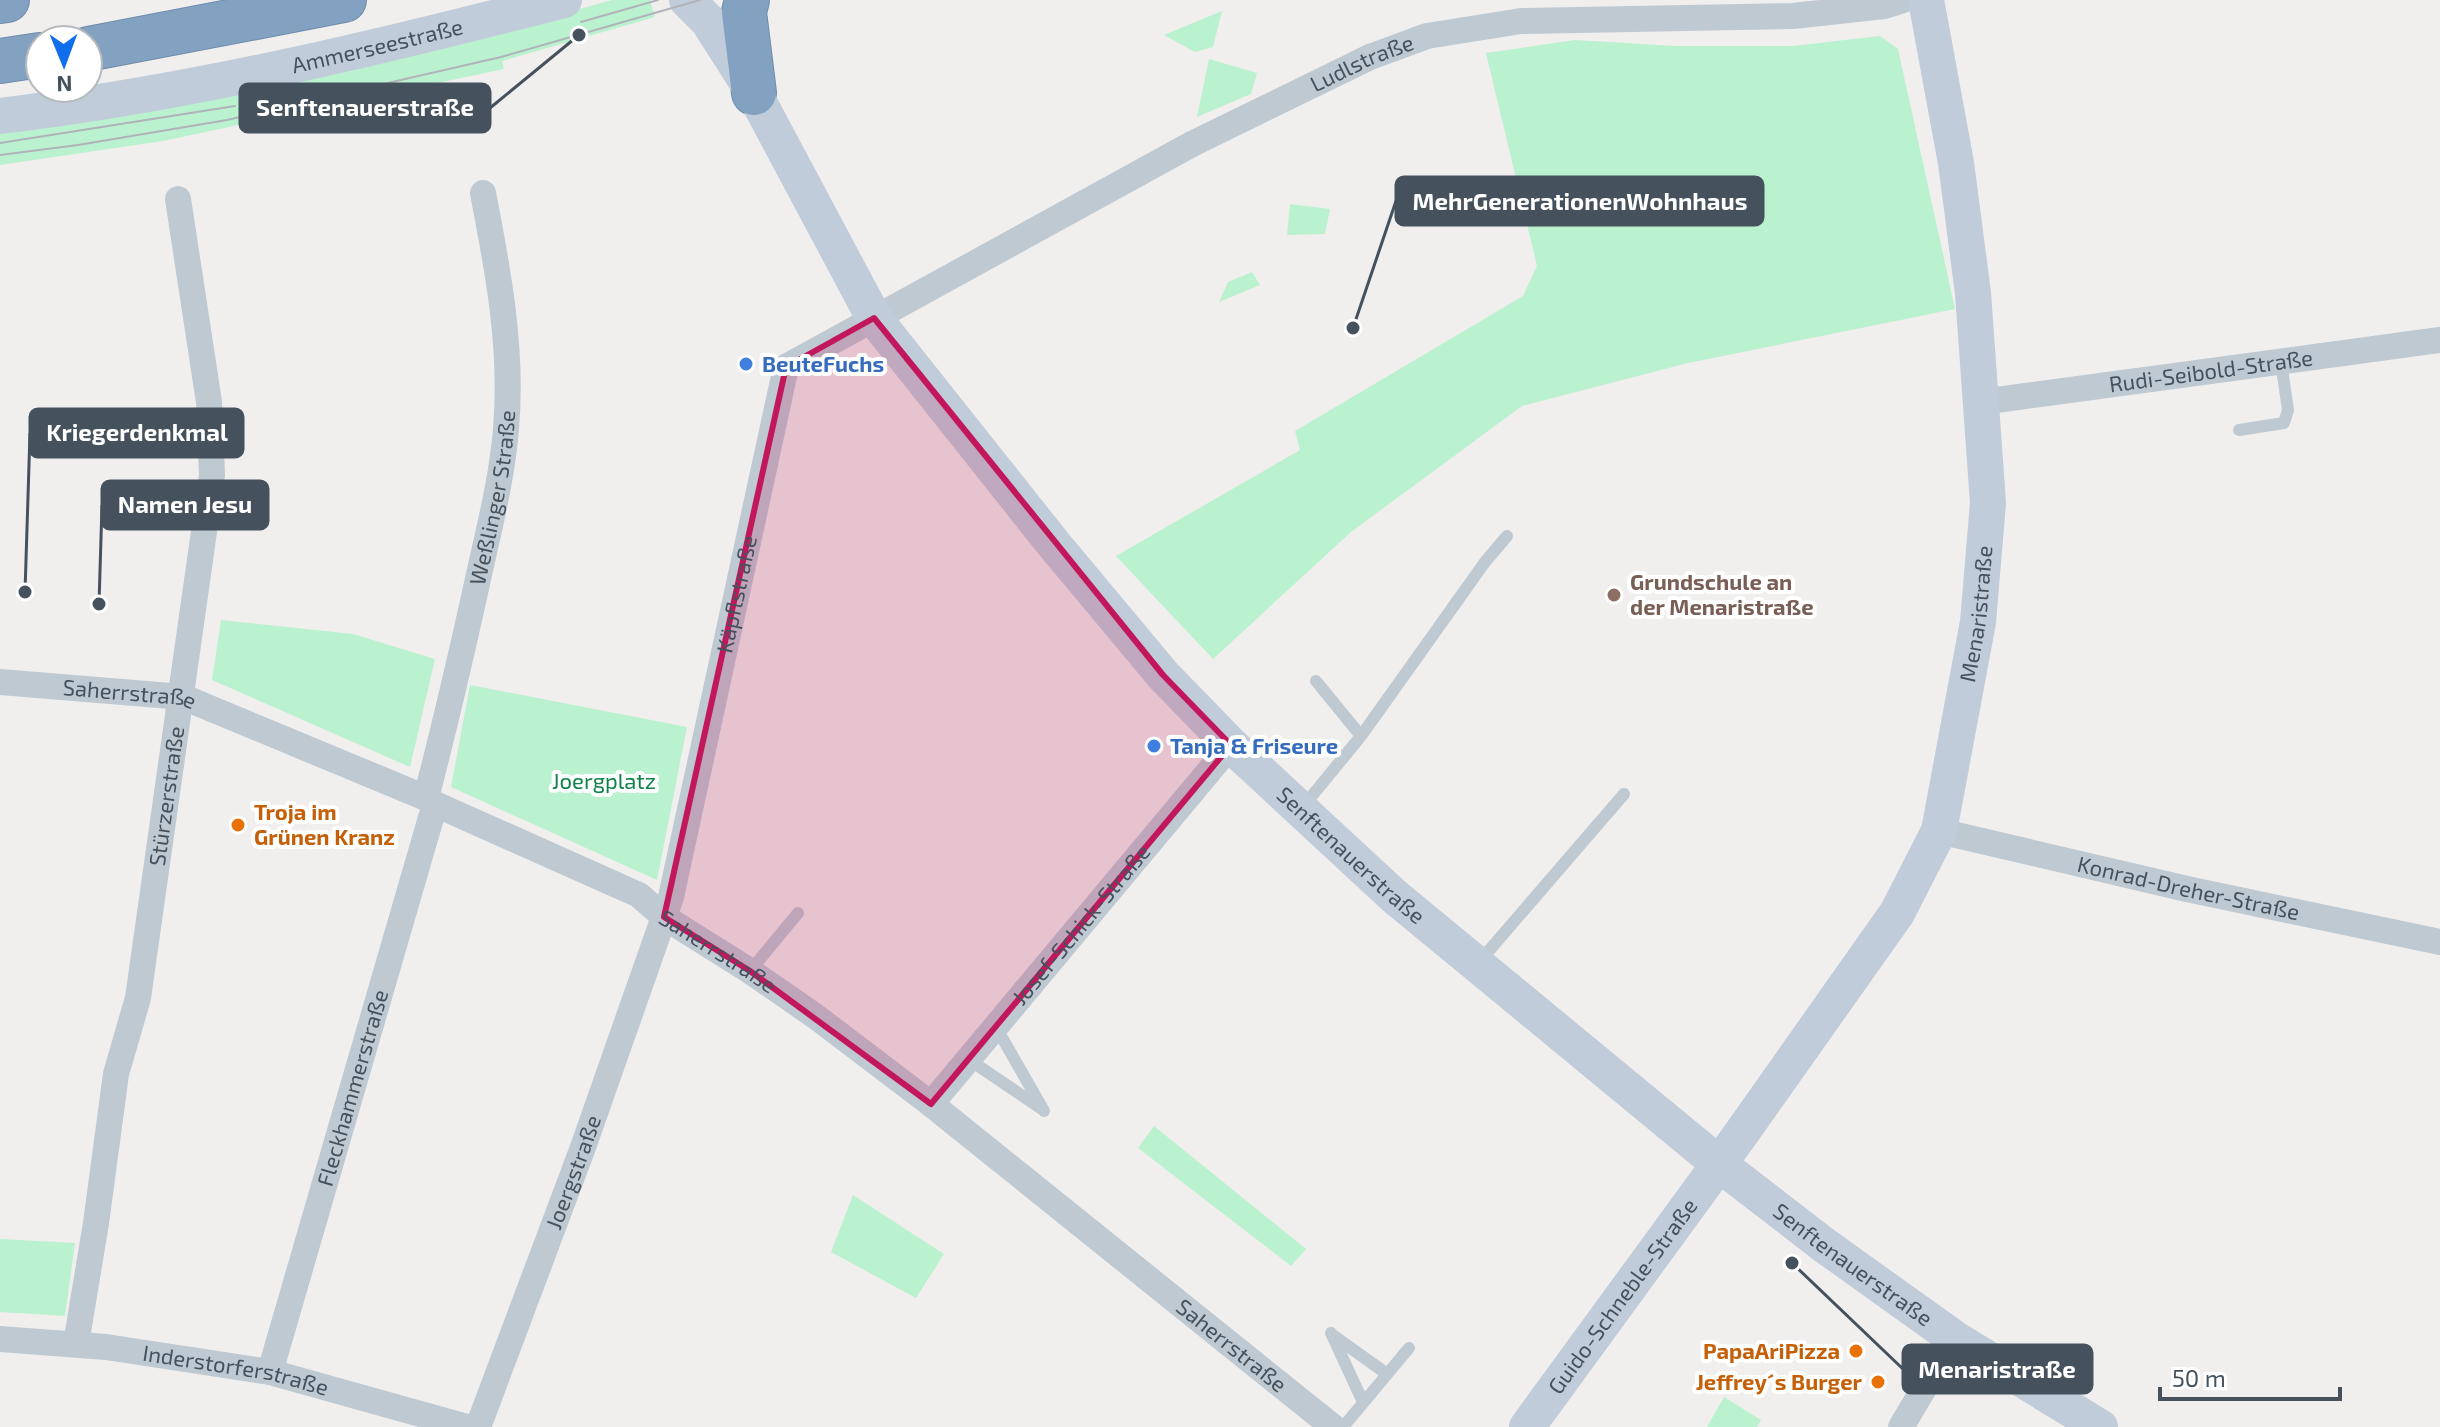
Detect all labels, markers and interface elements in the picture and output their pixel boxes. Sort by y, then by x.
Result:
street label: Ammerseestraße [289,12,465,77]
north arrow [24,24,104,104]
street label: Ludlstraße [1306,28,1417,96]
text: N [56,72,73,98]
callout: Senftenauerstraße [240,84,490,132]
text: Senftenauerstraße [256,92,474,121]
callout: MehrGenerationenWohnhaus [1396,177,1763,225]
text: MehrGenerationenWohnhaus [1413,186,1747,215]
street label: Rudi-Seibold-Straße [2107,343,2314,397]
place label: BeuteFuchs [762,350,884,376]
marker: BeuteFuchs [737,355,755,373]
callout: Kriegerdenkmal [30,409,243,457]
street label: Weßlinger Straße [463,409,519,587]
text: Kriegerdenkmal [46,417,228,446]
callout: Namen Jesu [102,481,268,529]
text: Namen Jesu [118,489,252,518]
street label: Käpflstraße [710,533,761,655]
street label: Menaristraße [1953,544,1996,684]
place label: Grundschule an der Menaristraße [1630,568,1814,619]
marker: Grundschule an der Menaristraße [1605,586,1623,604]
street label: Saherrstraße [62,673,201,713]
street label: Stürzerstraße [143,724,188,868]
place label: Tanja & Friseure [1170,732,1338,758]
marker: Tanja & Friseure [1145,737,1163,755]
park label: Joergplatz [552,767,656,793]
street label: Senftenauerstraße [1272,781,1431,928]
place label: Troja im Grünen Kranz [254,798,395,849]
marker: Troja im Grünen Kranz [229,816,247,834]
street label: Josef-Schick-Straße [1006,838,1155,1009]
street label: Konrad-Dreher-Straße [2075,850,2302,924]
street label: Saherrstraße [655,903,782,997]
street label: Fleckhammerstraße [311,986,392,1189]
street label: Joergstraße [539,1111,605,1233]
street label: Guido-Schneble-Straße [1542,1193,1702,1398]
street label: Senftenauerstraße [1769,1197,1938,1331]
street label: Saherrstraße [1172,1293,1292,1397]
place label: PapaAriPizza [1703,1337,1840,1363]
street label: Inderstorferstraße [141,1339,332,1400]
marker: PapaAriPizza [1847,1342,1865,1360]
callout: Menaristraße [1903,1345,2092,1393]
scale bar [2160,1351,2340,1401]
text: Menaristraße [1918,1354,2076,1383]
text: 50 m [2172,1363,2226,1392]
place label: Jeffrey´s Burger [1696,1368,1863,1395]
marker: Jeffrey´s Burger [1869,1373,1887,1391]

